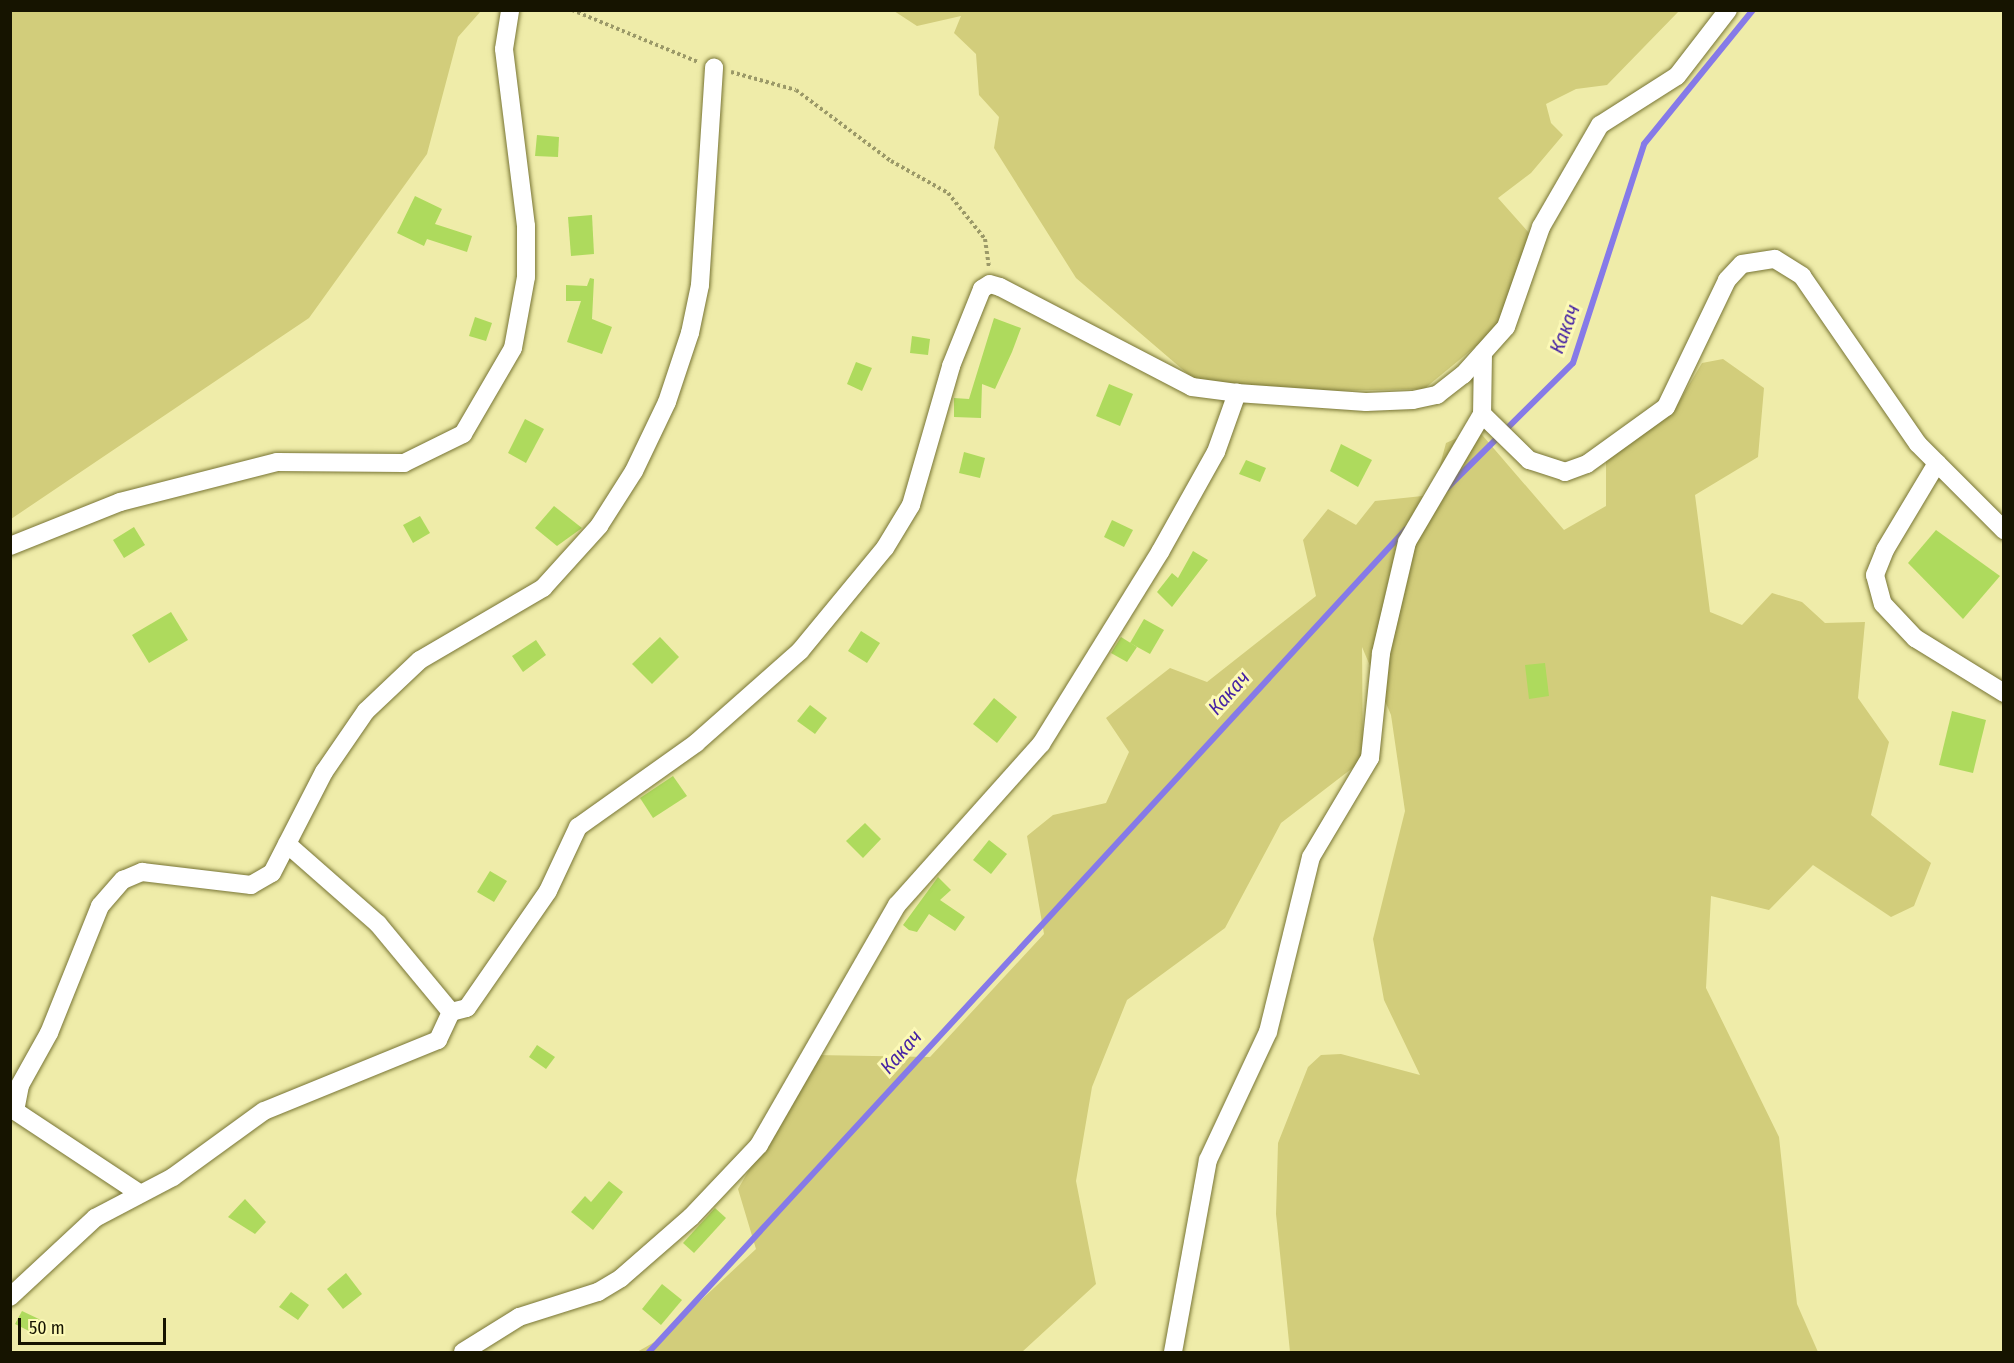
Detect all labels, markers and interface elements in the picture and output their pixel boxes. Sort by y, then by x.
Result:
water label: Какач [1545,301,1585,357]
water label: Какач [1203,666,1255,720]
water label: Какач [875,1025,927,1079]
scale bar [21,1306,170,1344]
text: 50 m [29,1317,65,1339]

